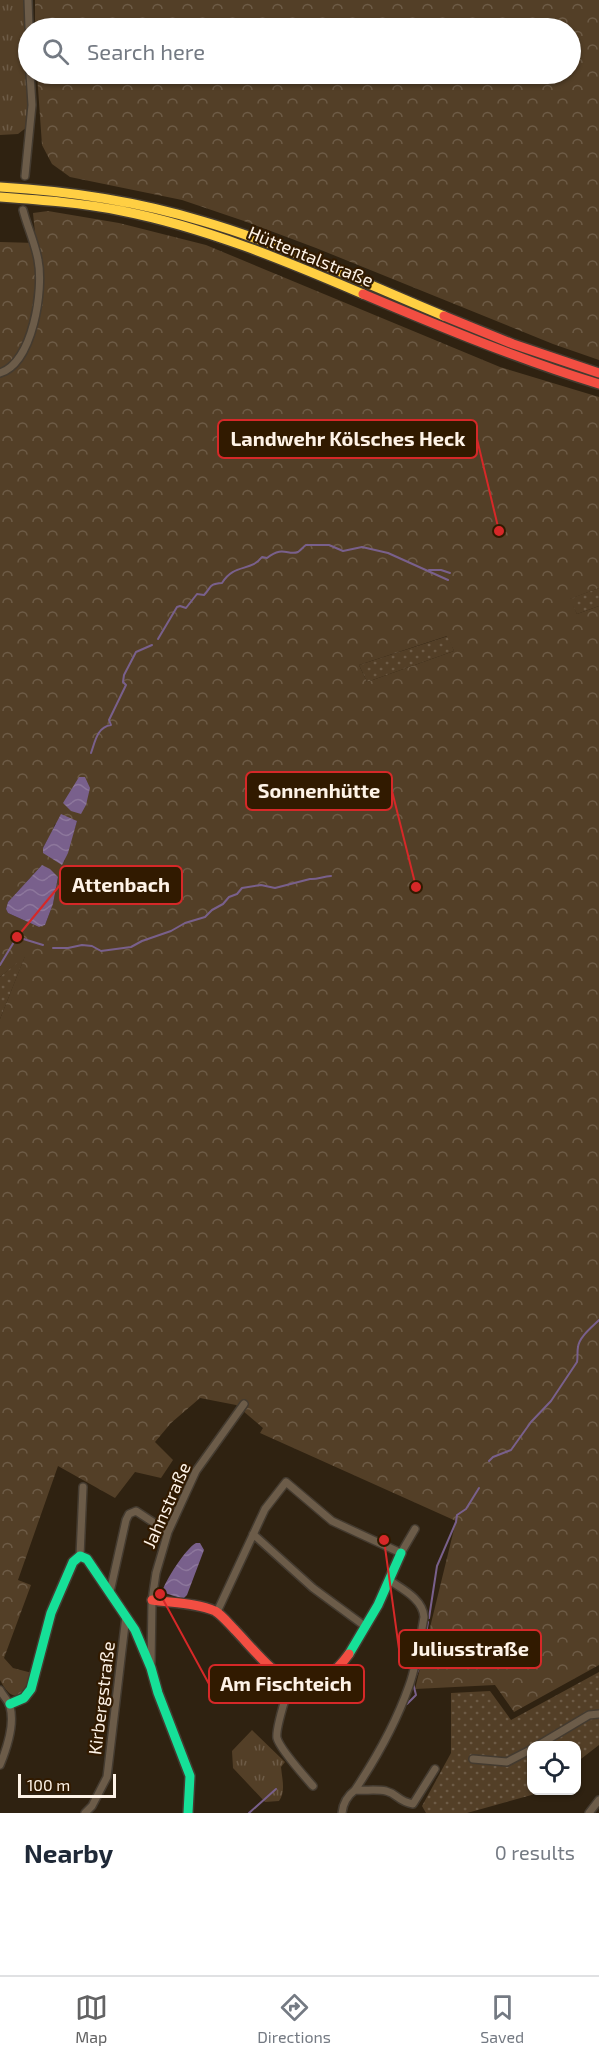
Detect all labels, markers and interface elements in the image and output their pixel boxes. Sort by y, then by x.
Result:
search box [18,18,581,84]
icon: search [39,35,72,68]
text: Search here [87,38,205,64]
street label: Hüttentalstraße [245,221,377,291]
callout: Landwehr Kölsches Heck [218,420,477,458]
text: Landwehr Kölsches Heck [231,426,466,450]
callout: Sonnenhütte [246,772,392,810]
text: Sonnenhütte [258,778,380,802]
callout: Attenbach [60,866,182,904]
text: Attenbach [72,872,170,896]
street label: Jahnstraße [137,1459,195,1551]
callout: Juliusstraße [399,1630,541,1668]
text: Juliusstraße [411,1636,529,1660]
street label: Kirbergstraße [83,1640,119,1756]
callout: Am Fischteich [209,1665,364,1703]
text: Am Fischteich [220,1671,352,1695]
map controls [527,1741,581,1795]
button: locate [527,1741,581,1795]
scale bar [18,1771,116,1798]
text: 100 m [27,1775,70,1794]
text: Nearby [24,1837,113,1868]
text: 0 results [495,1840,575,1864]
tab: Map [75,1991,108,2046]
tab: Directions [257,1991,331,2046]
tab: Saved [480,1991,524,2046]

